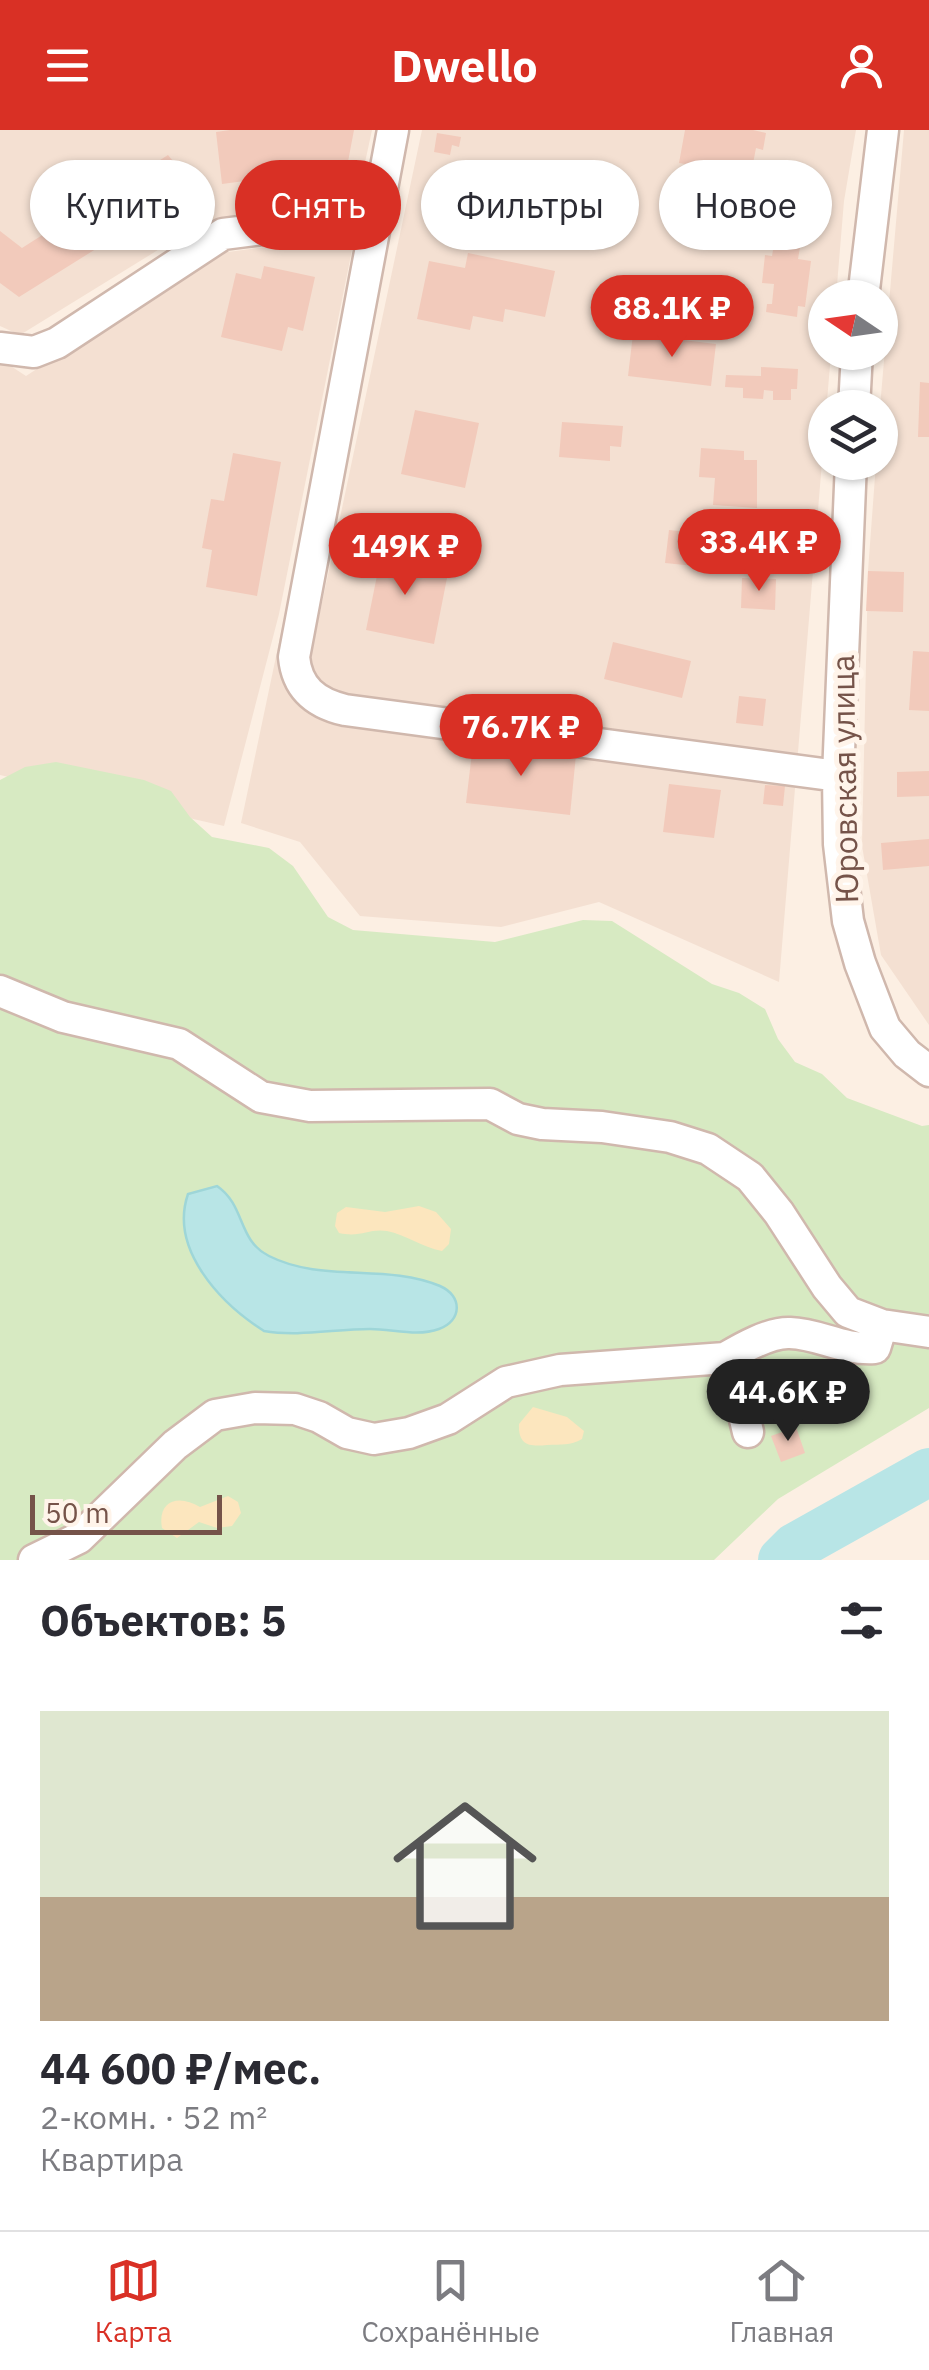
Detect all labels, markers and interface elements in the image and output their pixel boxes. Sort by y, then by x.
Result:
text: Dwello [391,36,538,94]
icon: menu [40,38,95,93]
icon: person [834,38,889,93]
chip: Купить [30,160,215,250]
chip: Снять [235,160,401,250]
chip: Фильтры [421,160,639,250]
chip: Новое [659,160,832,250]
pin: 88.1K ₽ [580,275,764,360]
north arrow [808,280,898,370]
map controls [808,280,898,480]
text: 88.1K ₽ [613,286,731,328]
button: layers [808,390,898,480]
pin: 33.4K ₽ [667,509,851,594]
pin: 149K ₽ [324,513,486,598]
text: 33.4K ₽ [700,520,818,562]
text: 149K ₽ [351,524,459,566]
street label: Юровская улица [821,654,867,904]
pin: 76.7K ₽ [429,694,613,779]
text: 76.7K ₽ [462,705,580,747]
pin: 44.6K ₽ [696,1359,880,1444]
text: 44.6K ₽ [729,1370,847,1412]
scale bar [30,1490,222,1534]
text: 50 m [45,1494,110,1531]
text: Объектов: 5 [40,1593,286,1648]
icon: filters [834,1593,889,1648]
icon: home [375,1776,555,1956]
text: 44 600 ₽/мес. [40,2041,321,2096]
text: 2-комн. · 52 m² [40,2096,267,2138]
text: Квартира [40,2138,183,2180]
tab: Карта [95,2253,172,2350]
tab: Сохранённые [361,2253,540,2350]
tab: Главная [730,2253,834,2350]

